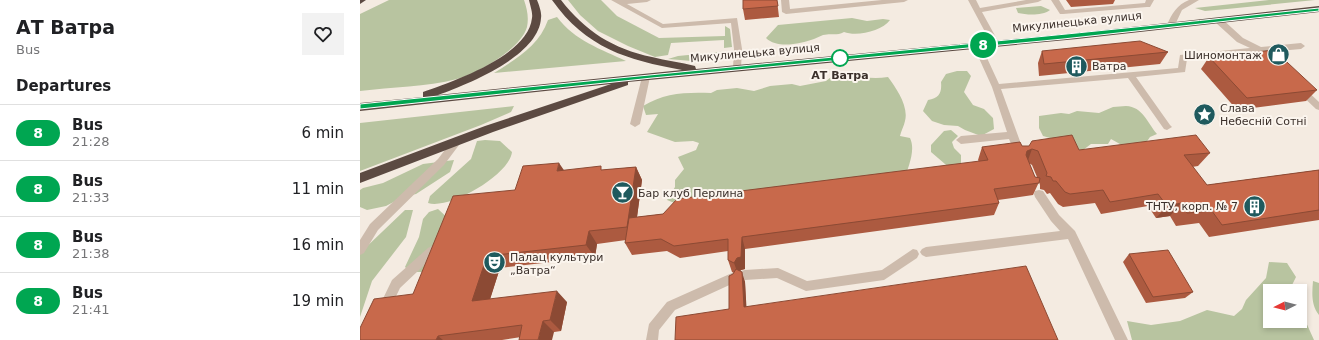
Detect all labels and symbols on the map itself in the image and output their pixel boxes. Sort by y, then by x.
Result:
street label: Микулинецька вулиця [1012,9,1142,35]
line badge: 8 [970,32,996,58]
street label: Микулинецька вулиця [690,41,820,65]
shop icon: Шиномонтаж [1265,42,1291,68]
marker: АТ Ватра [831,49,849,67]
place label: Шиномонтаж [1184,49,1262,62]
building icon: Ватра [1064,53,1090,79]
place label: Ватра [1092,60,1126,73]
place label: АТ Ватра [811,69,869,82]
place icon: Слава Небесній Сотні [1191,101,1217,127]
place label: Слава Небесній Сотні [1220,102,1307,128]
bar icon: Бар клуб Перлина [609,180,635,206]
place label: Бар клуб Перлина [638,187,743,200]
building icon: ТНТУ, корп. № 7 [1241,193,1267,219]
place label: ТНТУ, корп. № 7 [1145,200,1238,213]
theatre icon: Палац культури „Ватра“ [482,250,508,276]
place label: Палац культури „Ватра“ [510,251,603,277]
north arrow [1263,284,1307,328]

